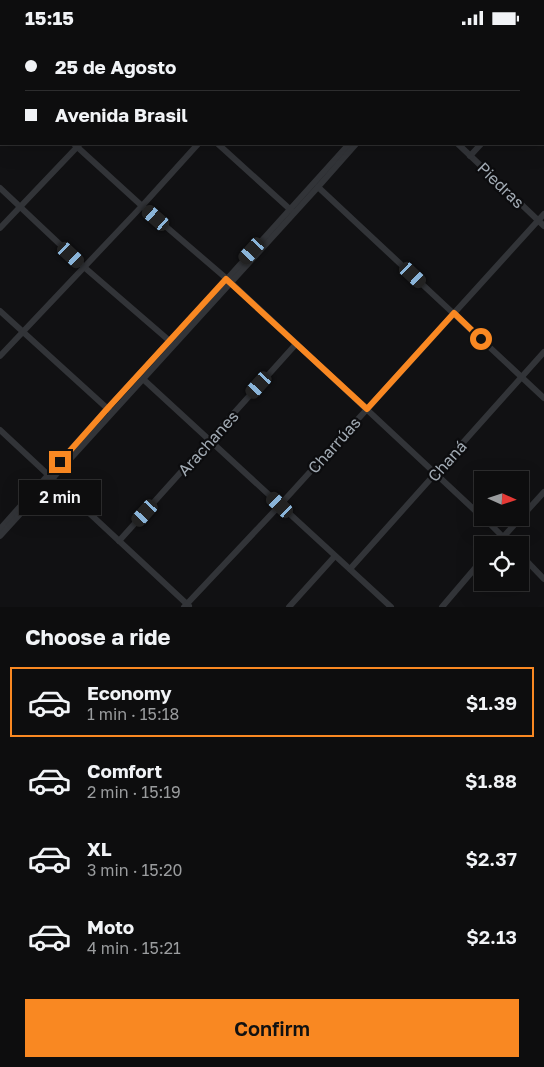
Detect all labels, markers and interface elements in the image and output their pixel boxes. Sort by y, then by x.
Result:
text: 15:15 [25,6,74,29]
text: 25 de Agosto [55,55,177,78]
text: Avenida Brasil [55,103,188,126]
street label: Piedras [473,158,529,212]
car [139,202,172,234]
car [236,235,267,267]
car [54,239,87,271]
car [396,259,429,291]
route start [470,328,492,350]
car [243,369,274,401]
street label: Arachanes [173,406,243,480]
street label: Charrúas [303,413,365,477]
street label: Chaná [423,436,471,486]
route end [49,451,71,473]
north arrow [474,471,529,526]
map controls [474,471,529,591]
callout: 2 min [19,479,101,515]
text: 2 min [39,487,81,507]
car [263,489,296,521]
car [129,497,160,529]
button: locate [474,536,529,591]
text: Choose a ride [25,623,171,650]
icon: car [27,680,72,725]
text: Economy [87,681,172,704]
text: $1.39 [466,691,517,714]
text: 1 min · 15:18 [87,704,179,724]
icon: car [27,758,72,803]
text: Comfort [87,759,162,782]
text: $1.88 [465,769,517,792]
text: 2 min · 15:19 [87,782,181,802]
icon: car [27,836,72,881]
text: XL [87,837,112,860]
text: $2.37 [465,847,517,870]
text: 3 min · 15:20 [87,860,183,880]
icon: car [27,914,72,959]
text: Moto [87,915,134,938]
text: $2.13 [466,925,517,948]
text: 4 min · 15:21 [87,938,181,958]
button: Confirm [25,999,519,1057]

